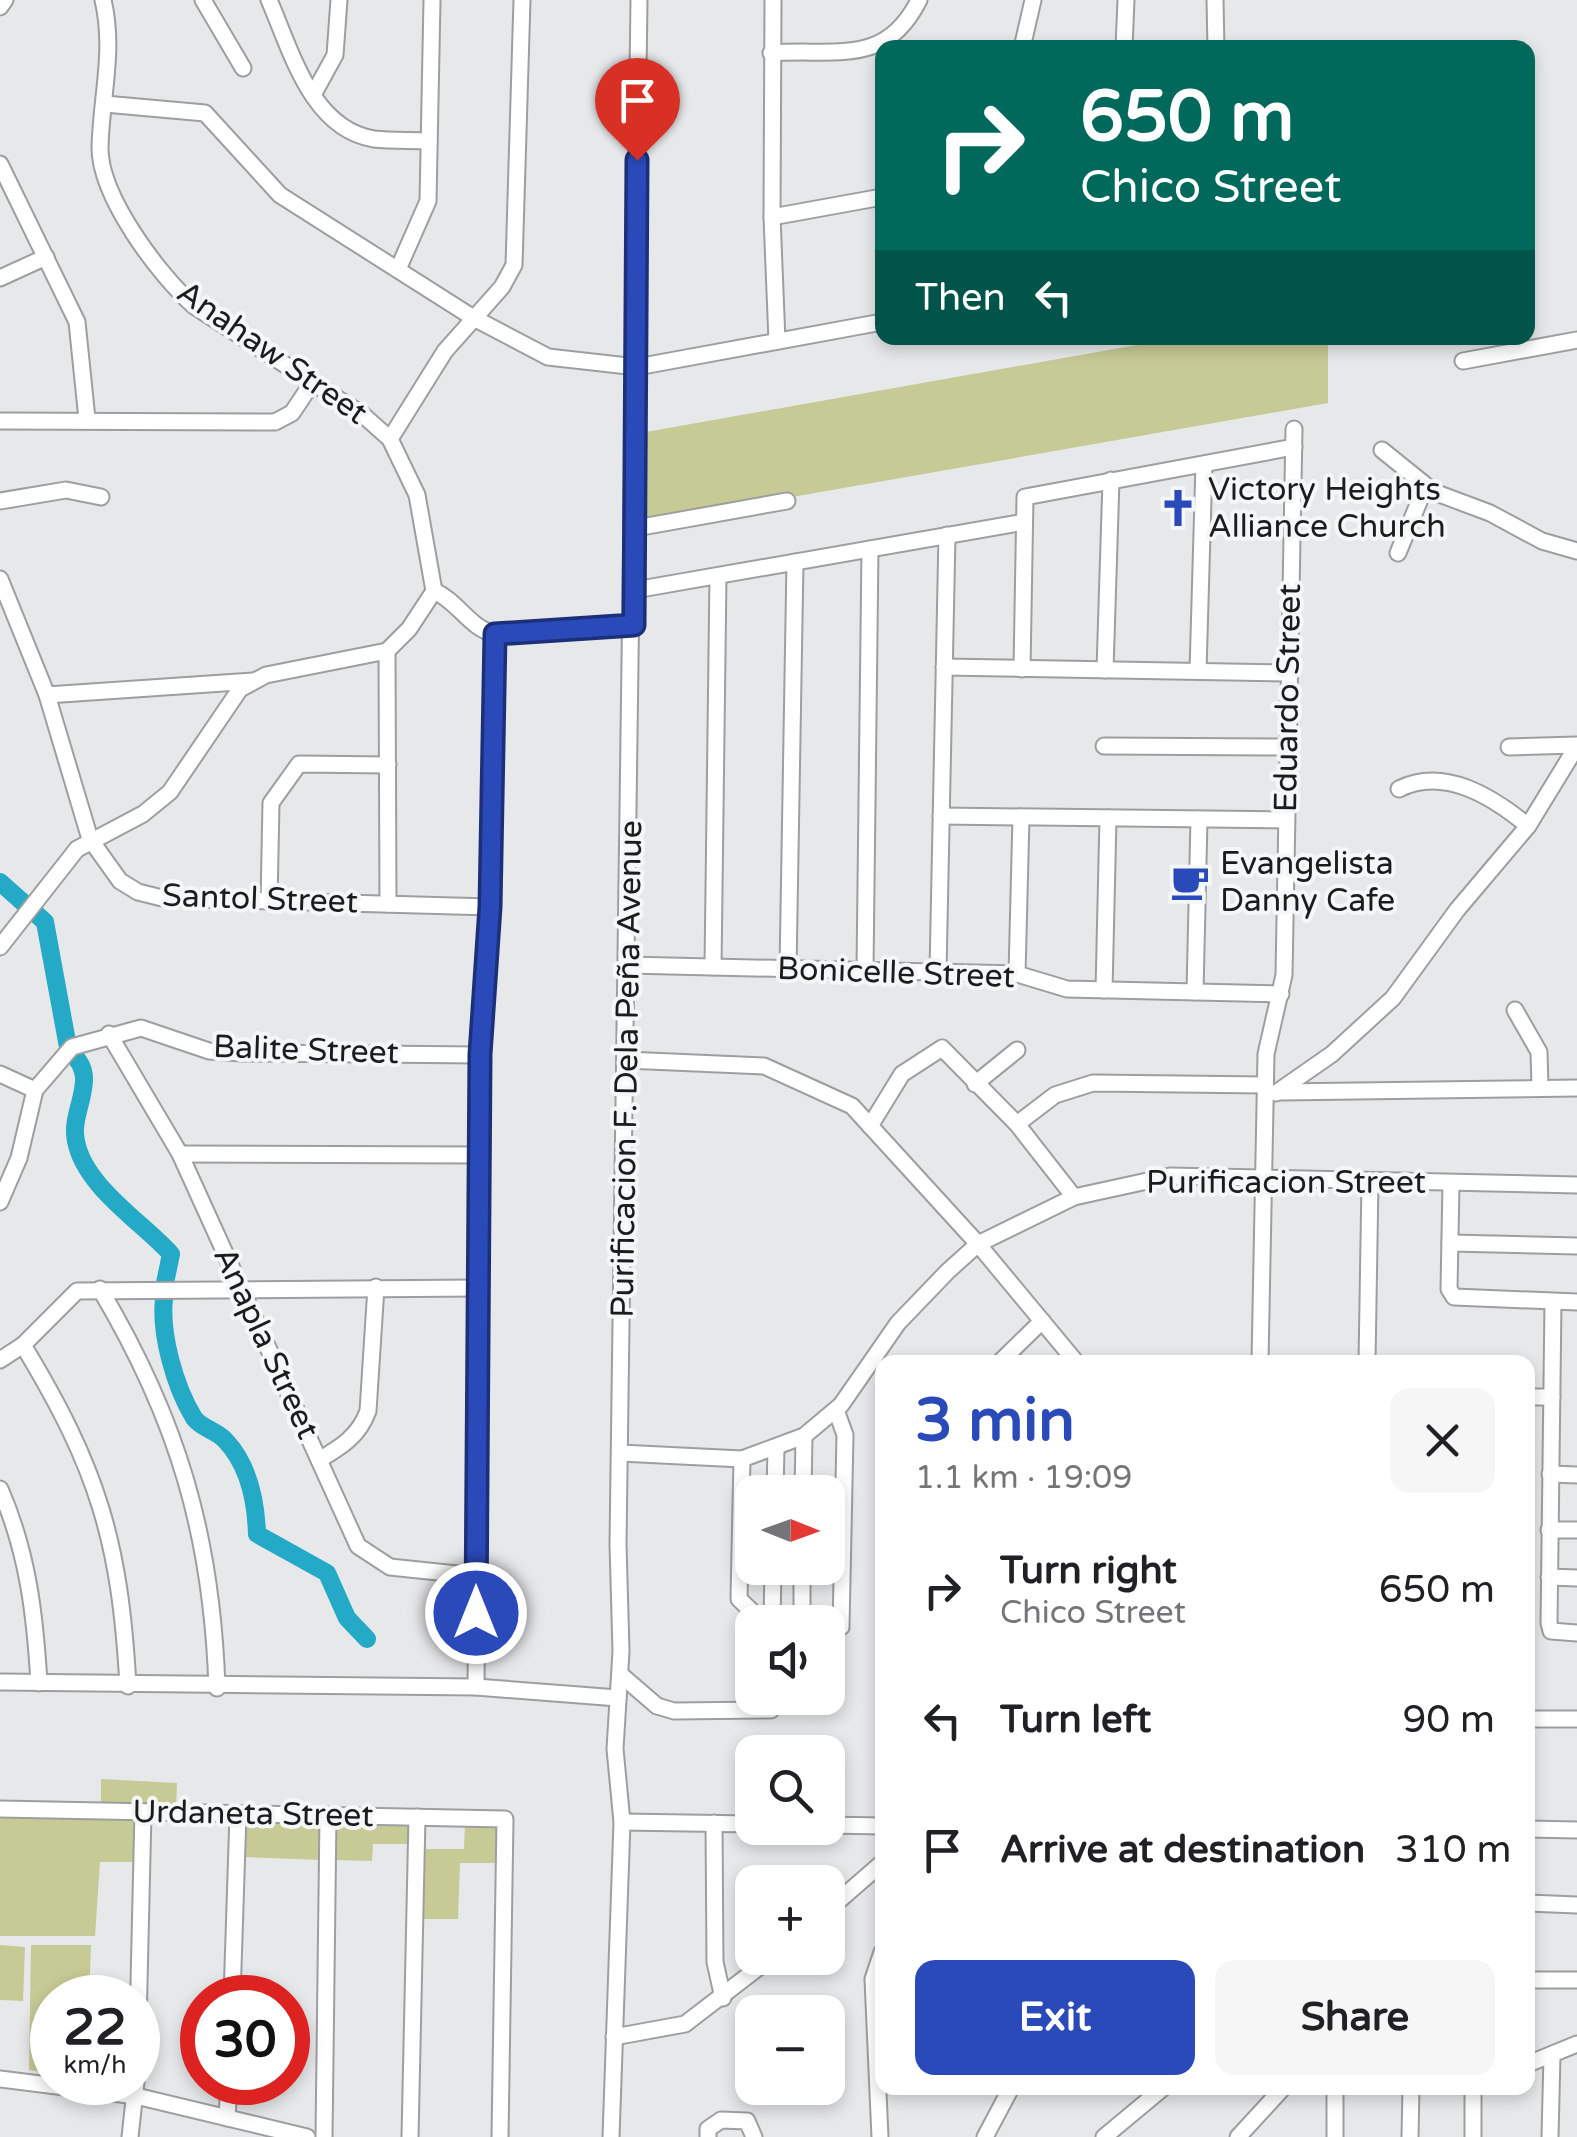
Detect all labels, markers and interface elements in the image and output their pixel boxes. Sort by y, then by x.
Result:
pin [595,58,680,161]
icon: arrive [610,73,665,128]
text: 650 m [1080,76,1294,160]
icon: right [915,80,1045,210]
text: Chico Street [1080,161,1341,215]
icon: left [1026,270,1081,325]
street label: Anahaw Street [170,273,374,433]
text: Then [915,275,1006,321]
place label: Victory Heights Alliance Church [1208,471,1446,546]
church icon: Victory Heights Alliance Church [1157,487,1199,529]
street label: Eduardo Street [1267,583,1309,813]
street label: Purificacion F. Dela Peña Avenue [604,820,650,1318]
place label: Evangelista Danny Cafe [1220,845,1395,920]
cafe icon: Evangelista Danny Cafe [1169,861,1211,903]
street label: Santol Street [161,877,359,921]
street label: Bonicelle Street [777,950,1015,996]
street label: Balite Street [212,1028,400,1072]
street label: Purificacion Street [1146,1164,1426,1202]
street label: Anapla Street [205,1241,327,1445]
text: 3 min [915,1385,1075,1457]
button: close [1390,1388,1495,1493]
text: 1.1 km · 19:09 [915,1459,1132,1497]
north arrow [735,1475,845,1585]
map controls [735,1475,845,2105]
text: Turn right [1000,1548,1177,1594]
position arrow [424,1561,528,1665]
icon: right [915,1563,970,1618]
text: 650 m [1379,1567,1495,1613]
text: Chico Street [1000,1594,1186,1632]
button: sound [735,1605,845,1715]
icon: left [915,1693,970,1748]
text: Turn left [1000,1697,1151,1743]
text: 90 m [1403,1697,1495,1743]
button: search [735,1735,845,1845]
street label: Urdaneta Street [132,1793,374,1835]
icon: arrive [915,1823,970,1878]
text: Arrive at destination [1000,1827,1365,1873]
text: 310 m [1395,1827,1511,1873]
button: + [735,1865,845,1975]
button: Exit [915,1960,1195,2075]
button: Share [1215,1960,1495,2075]
speed limit sign: 30 [180,1975,310,2105]
button: − [735,1995,845,2105]
text: 22 [64,1998,126,2058]
text: km/h [64,2050,126,2080]

